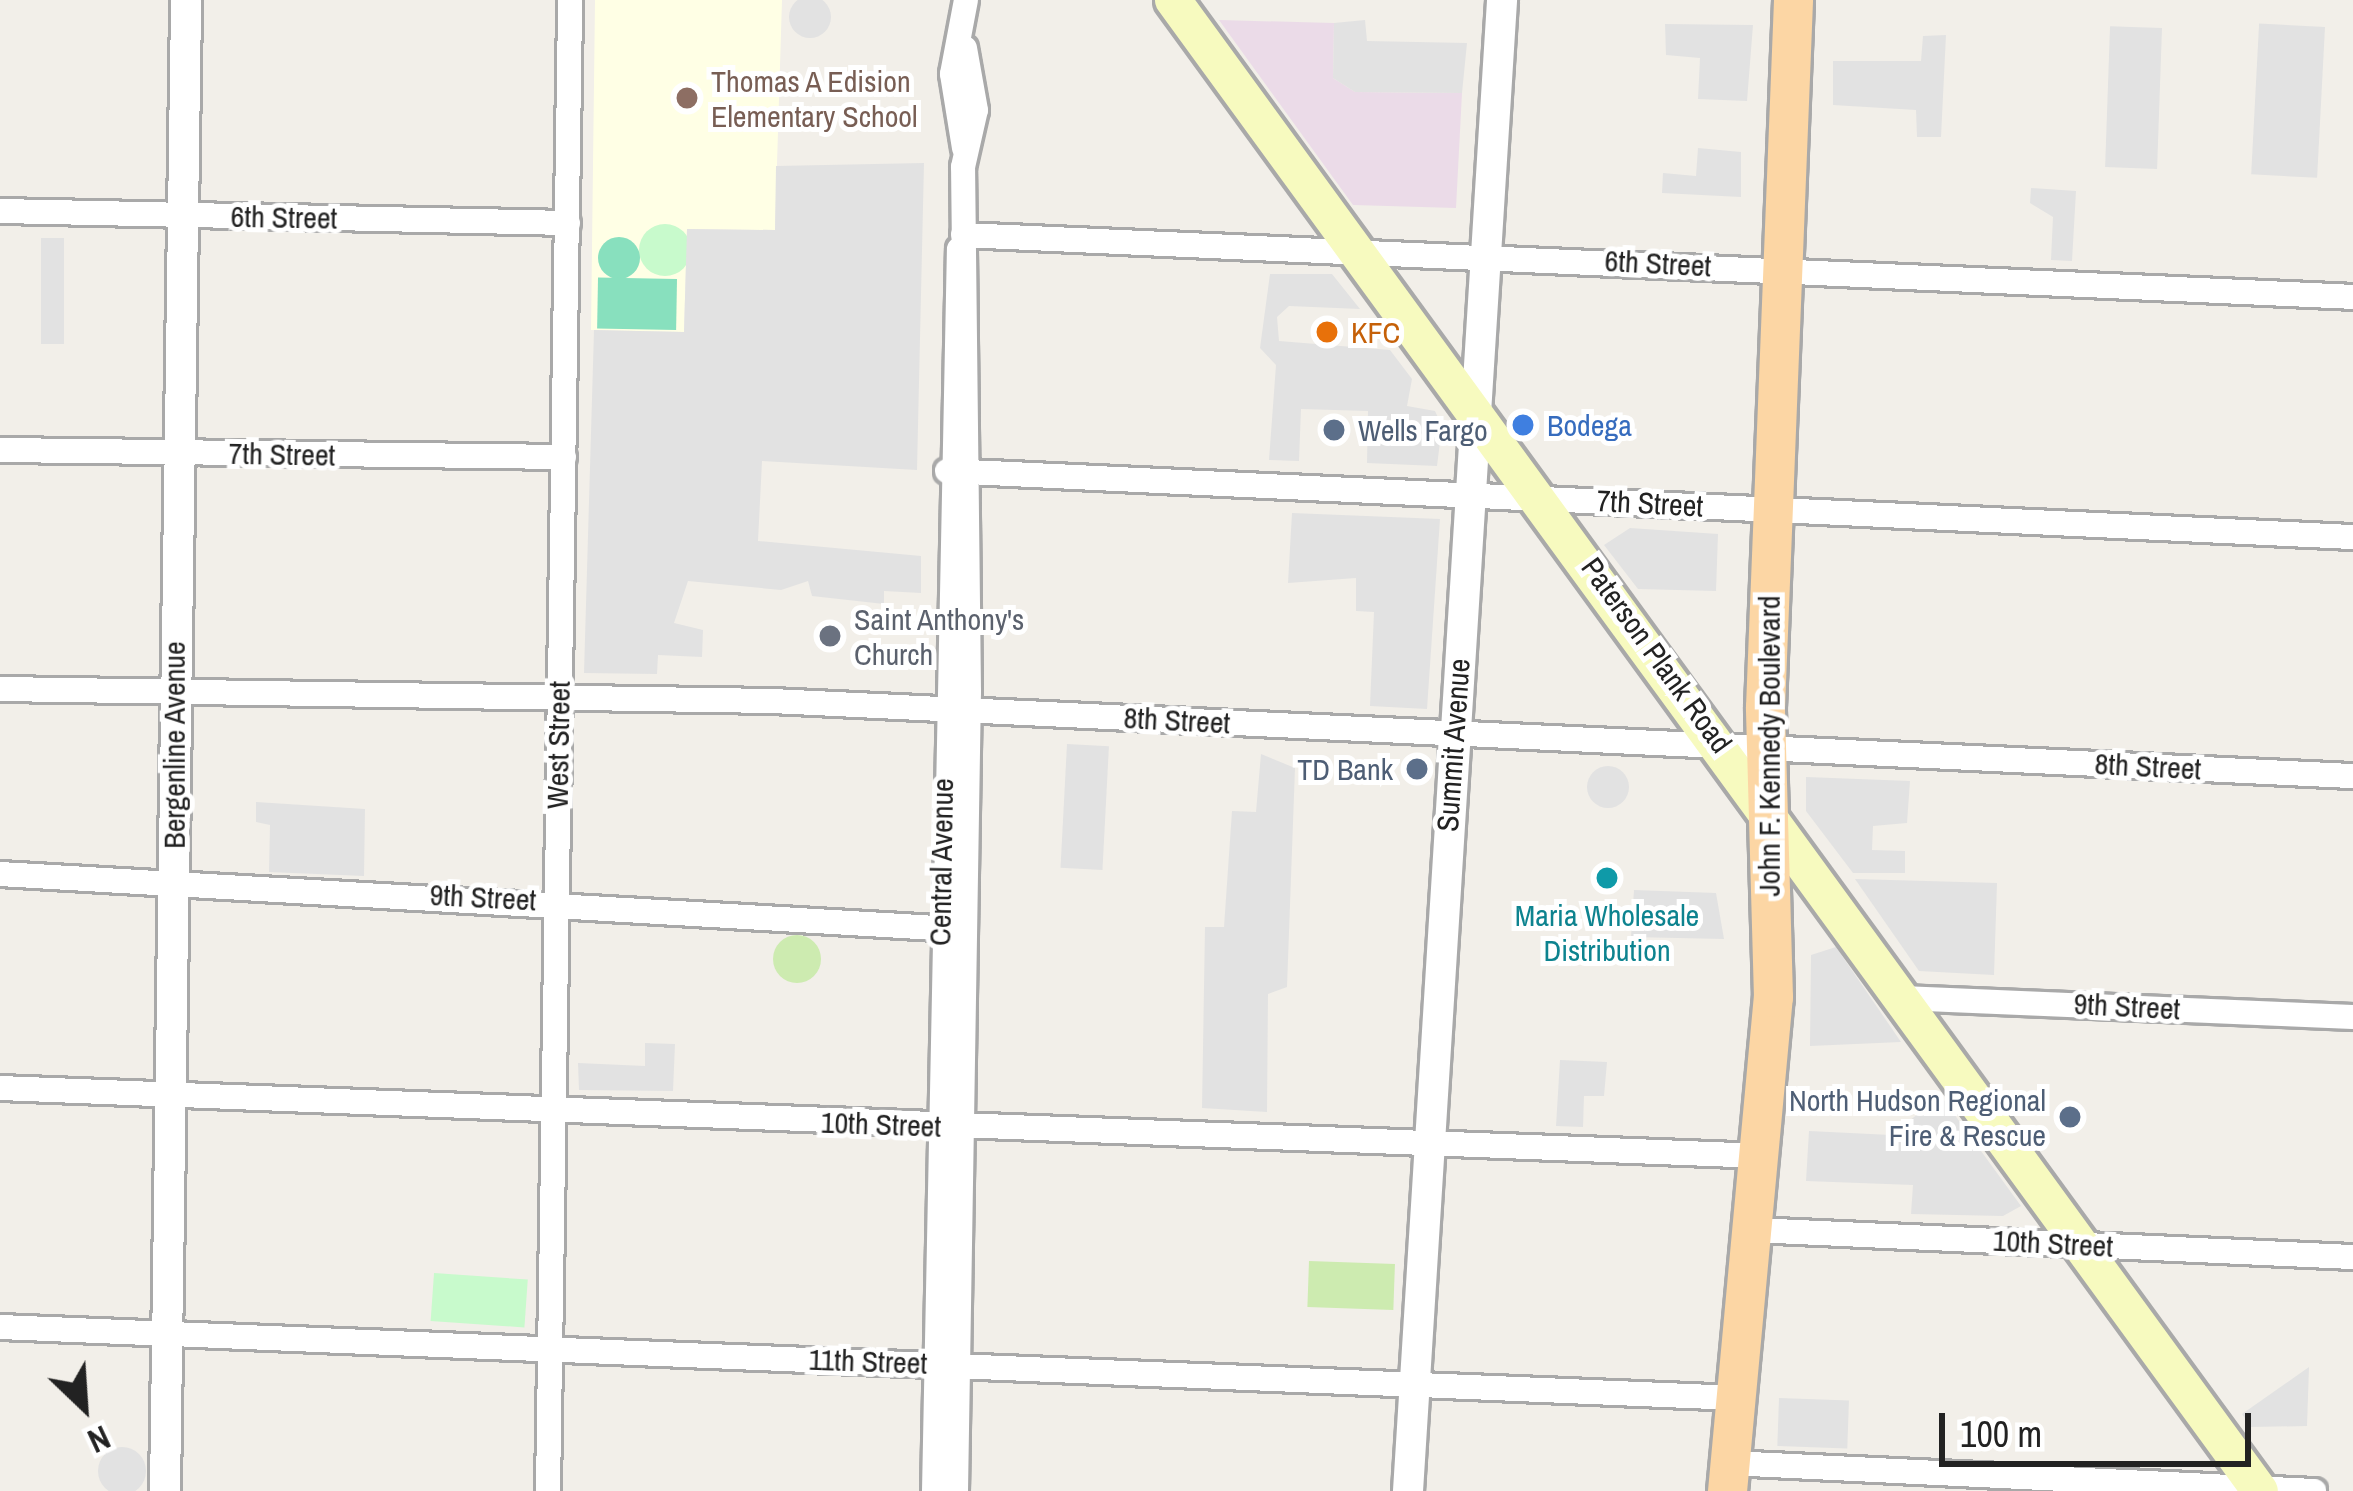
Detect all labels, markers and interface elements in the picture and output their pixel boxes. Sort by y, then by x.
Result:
place label: Thomas A Edision Elementary School [711,63,917,134]
marker: Thomas A Edision Elementary School [674,85,700,111]
street label: 6th Street [230,198,338,236]
street label: 6th Street [1604,242,1712,284]
place label: KFC [1351,314,1400,350]
marker: KFC [1314,319,1340,345]
place label: Bodega [1547,407,1632,443]
place label: Wells Fargo [1358,412,1488,448]
marker: Bodega [1510,412,1536,438]
marker: Wells Fargo [1321,417,1347,443]
street label: 7th Street [228,435,336,473]
street label: 7th Street [1596,482,1704,524]
street label: Paterson Plank Road [1574,550,1740,760]
street label: John F. Kennedy Boulevard [1751,596,1787,896]
place label: Saint Anthony's Church [854,601,1026,672]
marker: Saint Anthony's Church [817,623,843,649]
street label: Bergenline Avenue [156,641,192,849]
street label: Summit Avenue [1429,657,1477,833]
street label: West Street [539,681,577,809]
street label: 8th Street [1123,699,1231,741]
street label: 8th Street [2094,745,2202,787]
place label: TD Bank [1297,751,1393,787]
marker: TD Bank [1404,756,1430,782]
street label: Central Avenue [922,777,960,947]
marker: Maria Wholesale Distribution [1594,865,1620,891]
street label: 9th Street [429,876,537,918]
place label: Maria Wholesale Distribution [1515,897,1699,968]
street label: 9th Street [2073,985,2181,1027]
place label: North Hudson Regional Fire & Rescue [1789,1082,2046,1152]
street label: 10th Street [820,1104,942,1144]
marker: North Hudson Regional Fire & Rescue [2057,1104,2083,1130]
street label: 10th Street [1992,1222,2114,1264]
street label: 11th Street [808,1341,928,1381]
north arrow [24,1347,144,1467]
scale bar [1945,1389,2257,1463]
text: 100 m [1960,1410,2042,1458]
text: N [81,1416,117,1464]

